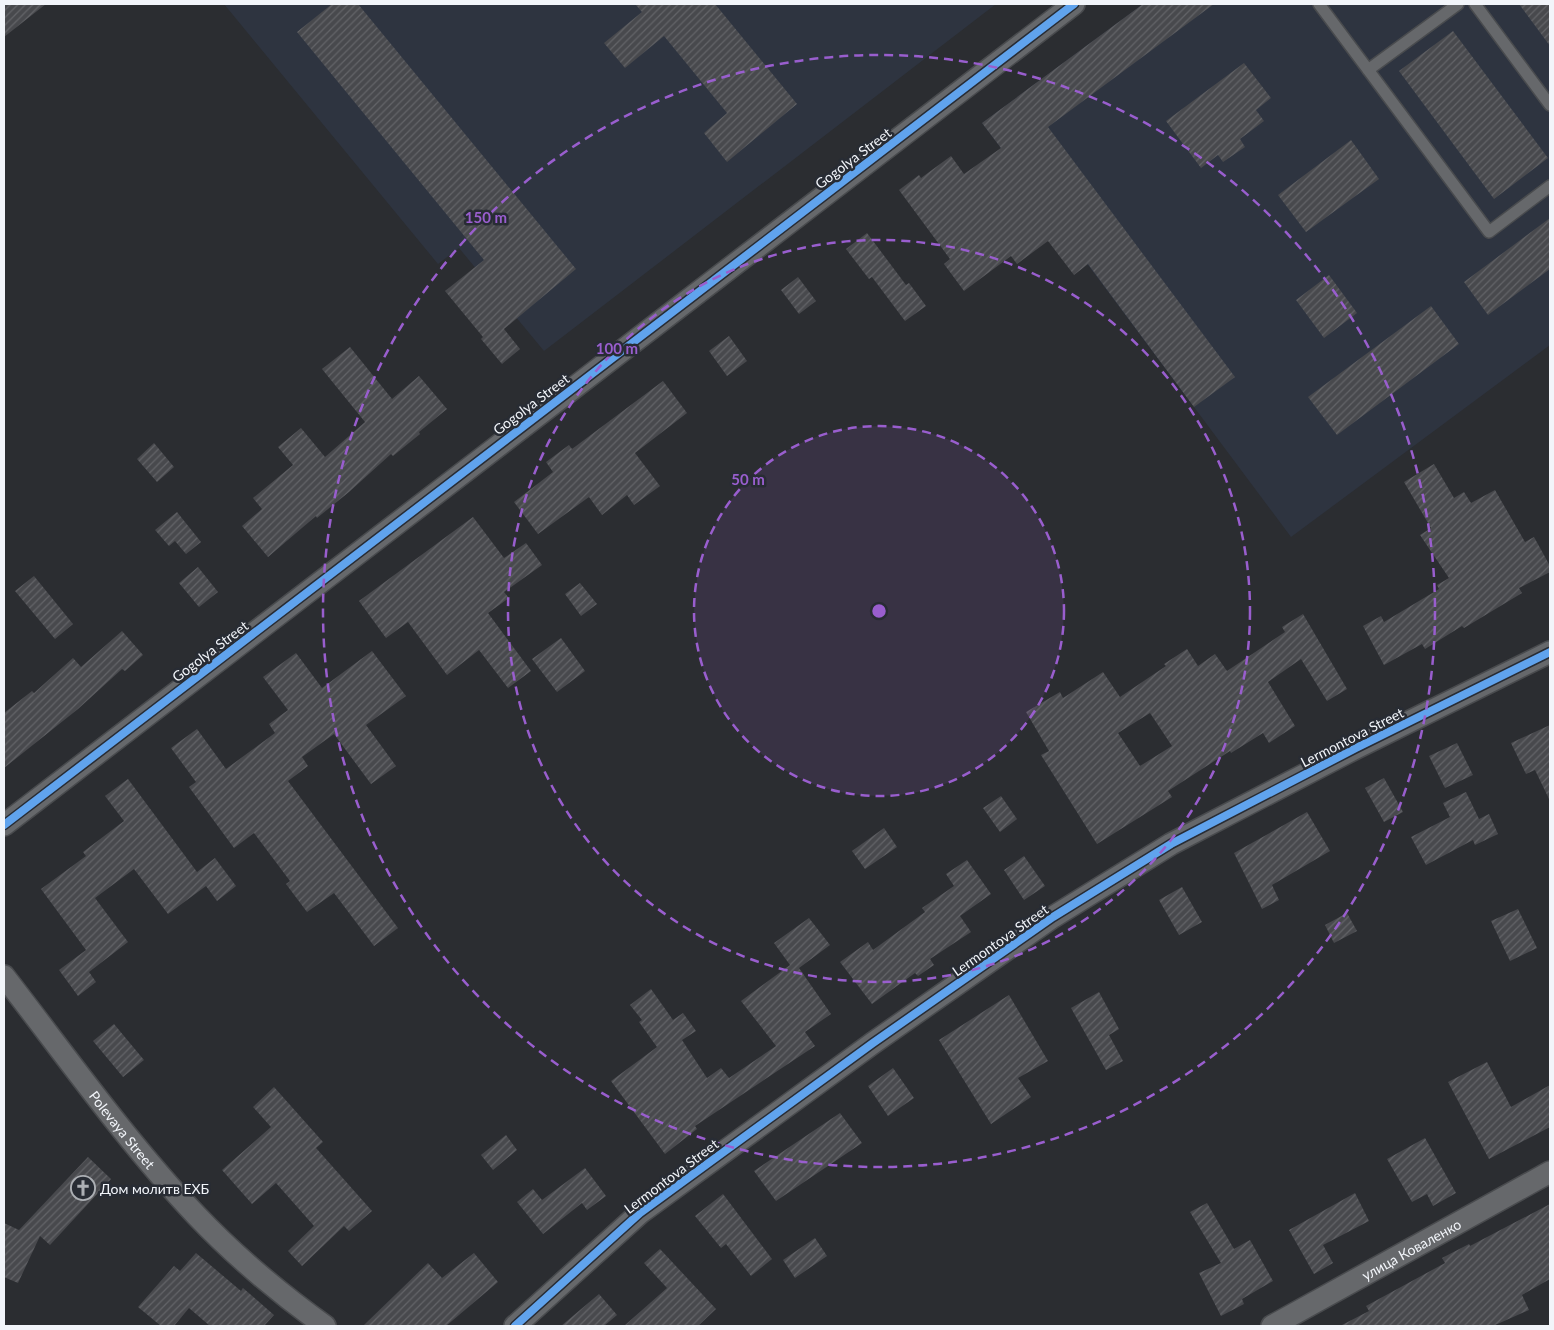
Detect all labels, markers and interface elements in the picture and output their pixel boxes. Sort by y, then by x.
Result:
street label: Gogolya Street [812,124,894,192]
text: 150 m [465,208,507,226]
text: 100 m [596,339,638,357]
street label: Gogolya Street [490,370,572,438]
text: 50 m [731,470,765,488]
centre of rings [870,602,888,620]
street label: Gogolya Street [169,617,251,685]
street label: Lermontova Street [1298,704,1406,770]
street label: Lermontova Street [949,900,1051,980]
street label: Polevaya Street [86,1087,159,1172]
street label: Lermontova Street [621,1135,721,1217]
church icon: Дом молитв ЕХБ [70,1175,96,1201]
place label: Дом молитв ЕХБ [100,1180,210,1197]
street label: улица Коваленко [1358,1215,1464,1283]

